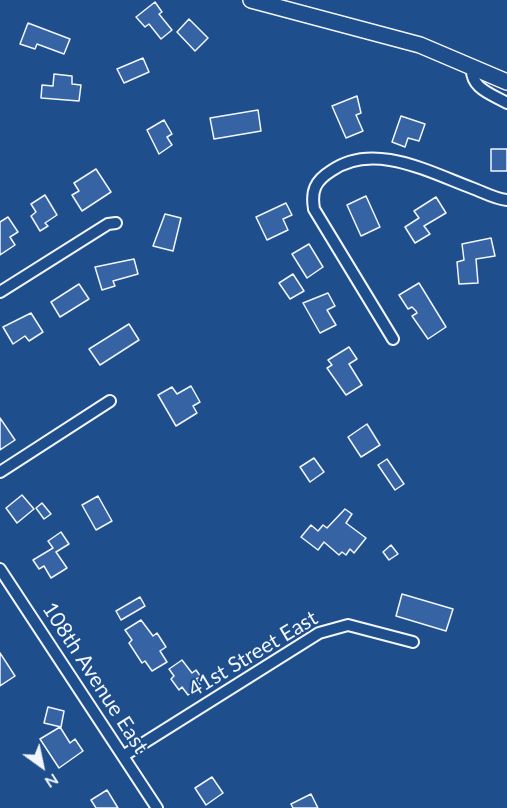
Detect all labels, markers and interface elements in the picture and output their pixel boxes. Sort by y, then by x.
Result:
street label: 108th Avenue East [37,598,153,758]
street label: 41st Street East [184,606,322,702]
north arrow [12,736,72,796]
text: N [42,770,62,793]

